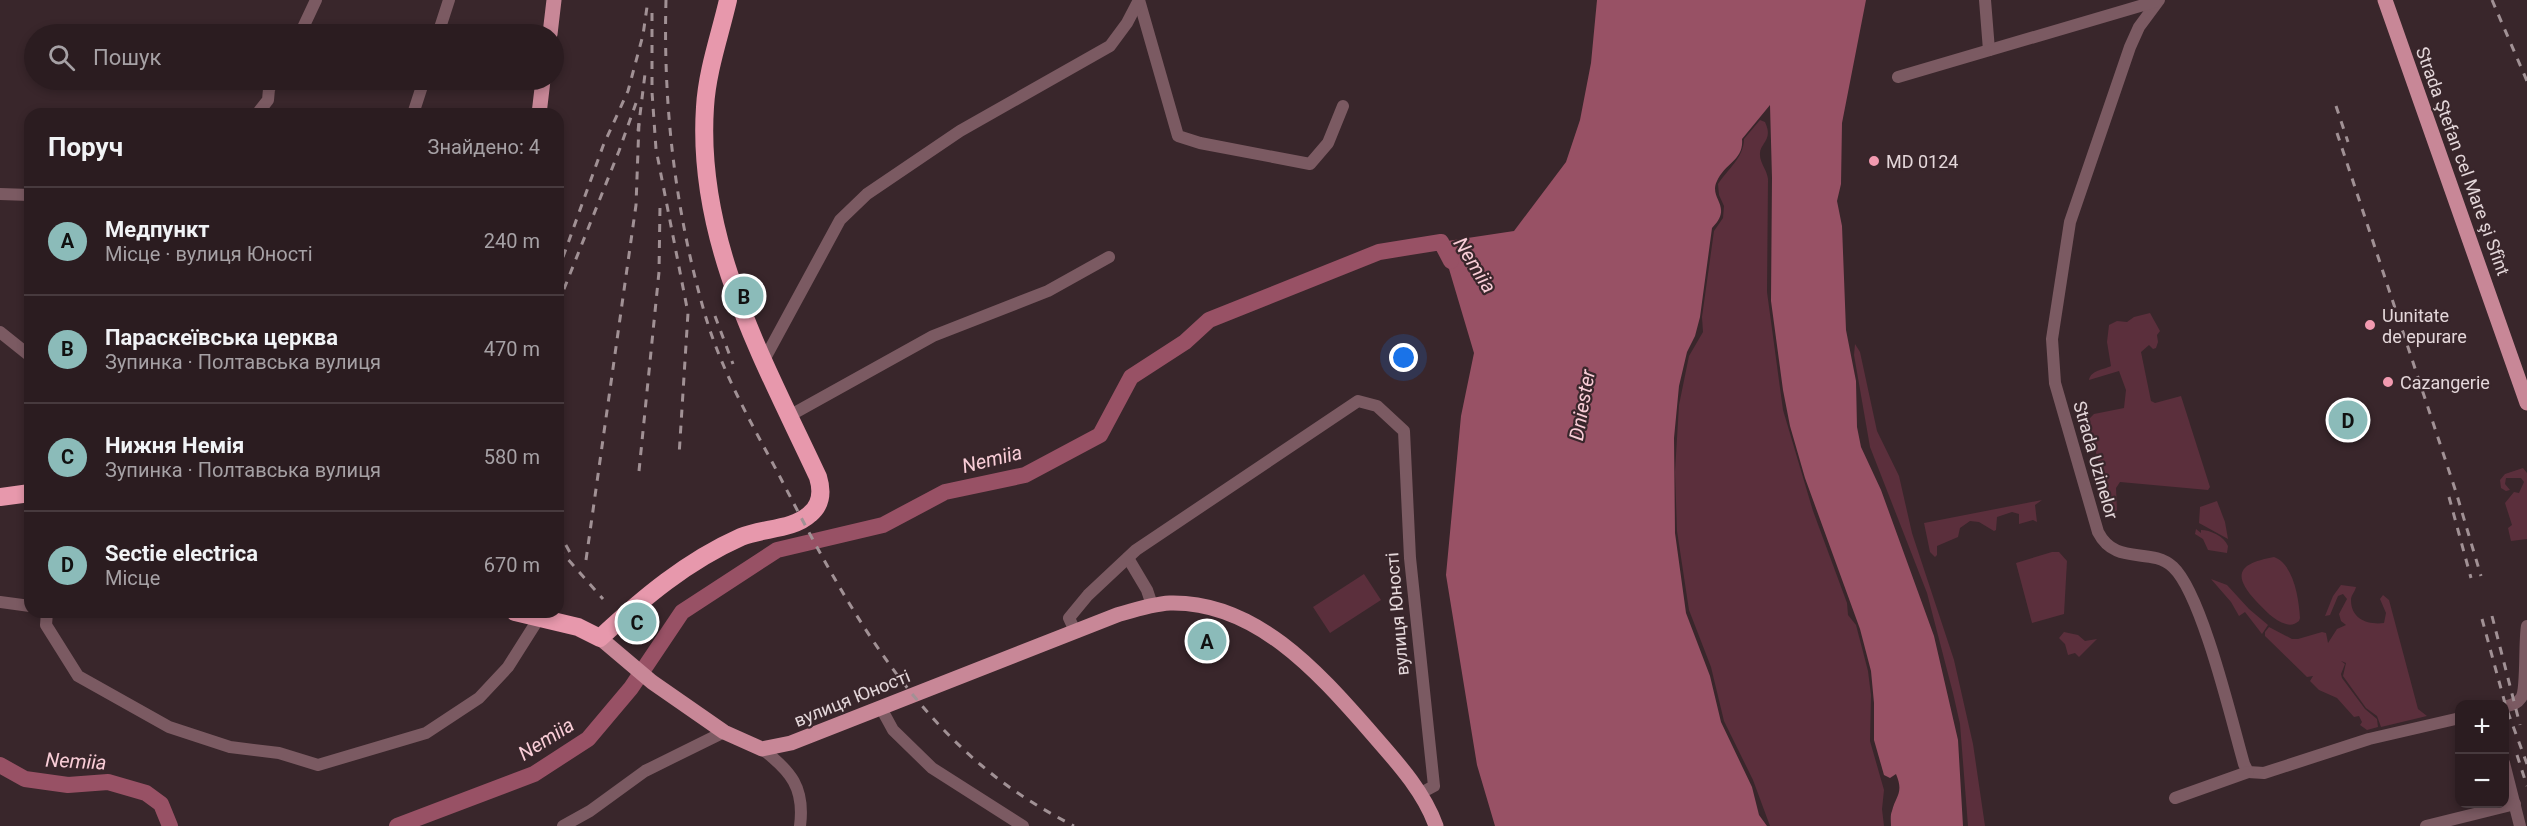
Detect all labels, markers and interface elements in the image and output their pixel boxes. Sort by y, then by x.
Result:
search box [24,24,564,90]
icon: search [45,41,78,74]
street label: Strada Ştefan cel Mare şi Sfînt [2412,44,2514,278]
text: Пошук [93,45,161,70]
text: Поруч [48,132,123,162]
text: Знайдено: 4 [428,135,540,159]
place label: MD 0124 [1886,151,1958,172]
marker: MD 0124 [1867,154,1881,168]
text: Медпункт [105,217,209,242]
text: A [61,229,74,253]
text: 240 m [484,229,540,253]
water label: Nemiia [1449,233,1501,297]
text: Місце · вулиця Юності [105,242,313,266]
pin: B [724,274,764,318]
place label: Uunitate de epurare [2382,305,2467,347]
marker: Uunitate de epurare [2363,318,2377,332]
text: Параскеївська церква [105,325,338,350]
text: B [61,337,74,361]
text: 470 m [484,337,540,361]
your location [1389,343,1418,372]
text: Зупинка · Полтавська вулиця [105,350,381,374]
water label: Dniester [1564,366,1600,442]
place label: Cazangerie [2400,372,2490,393]
marker: Cazangerie [2381,375,2395,389]
pin: D [2328,398,2368,442]
street label: Strada Uzinelor [2069,399,2123,521]
text: Нижня Немія [105,433,244,458]
water label: Nemiia [959,440,1025,478]
text: C [61,445,74,469]
text: 580 m [484,445,540,469]
text: Зупинка · Полтавська вулиця [105,458,381,482]
text: Sectie electrica [105,541,258,566]
street label: вулиця Юності [1381,552,1413,676]
text: D [61,553,74,577]
text: 670 m [484,553,540,577]
text: Місце [105,566,160,590]
pin: C [618,600,656,644]
pin: A [1188,618,1226,664]
street label: вулиця Юності [791,665,913,731]
map controls [2455,700,2509,808]
button: + [2455,700,2509,754]
water label: Nemiia [514,713,578,765]
water label: Nemiia [45,747,107,775]
button: − [2455,754,2509,808]

